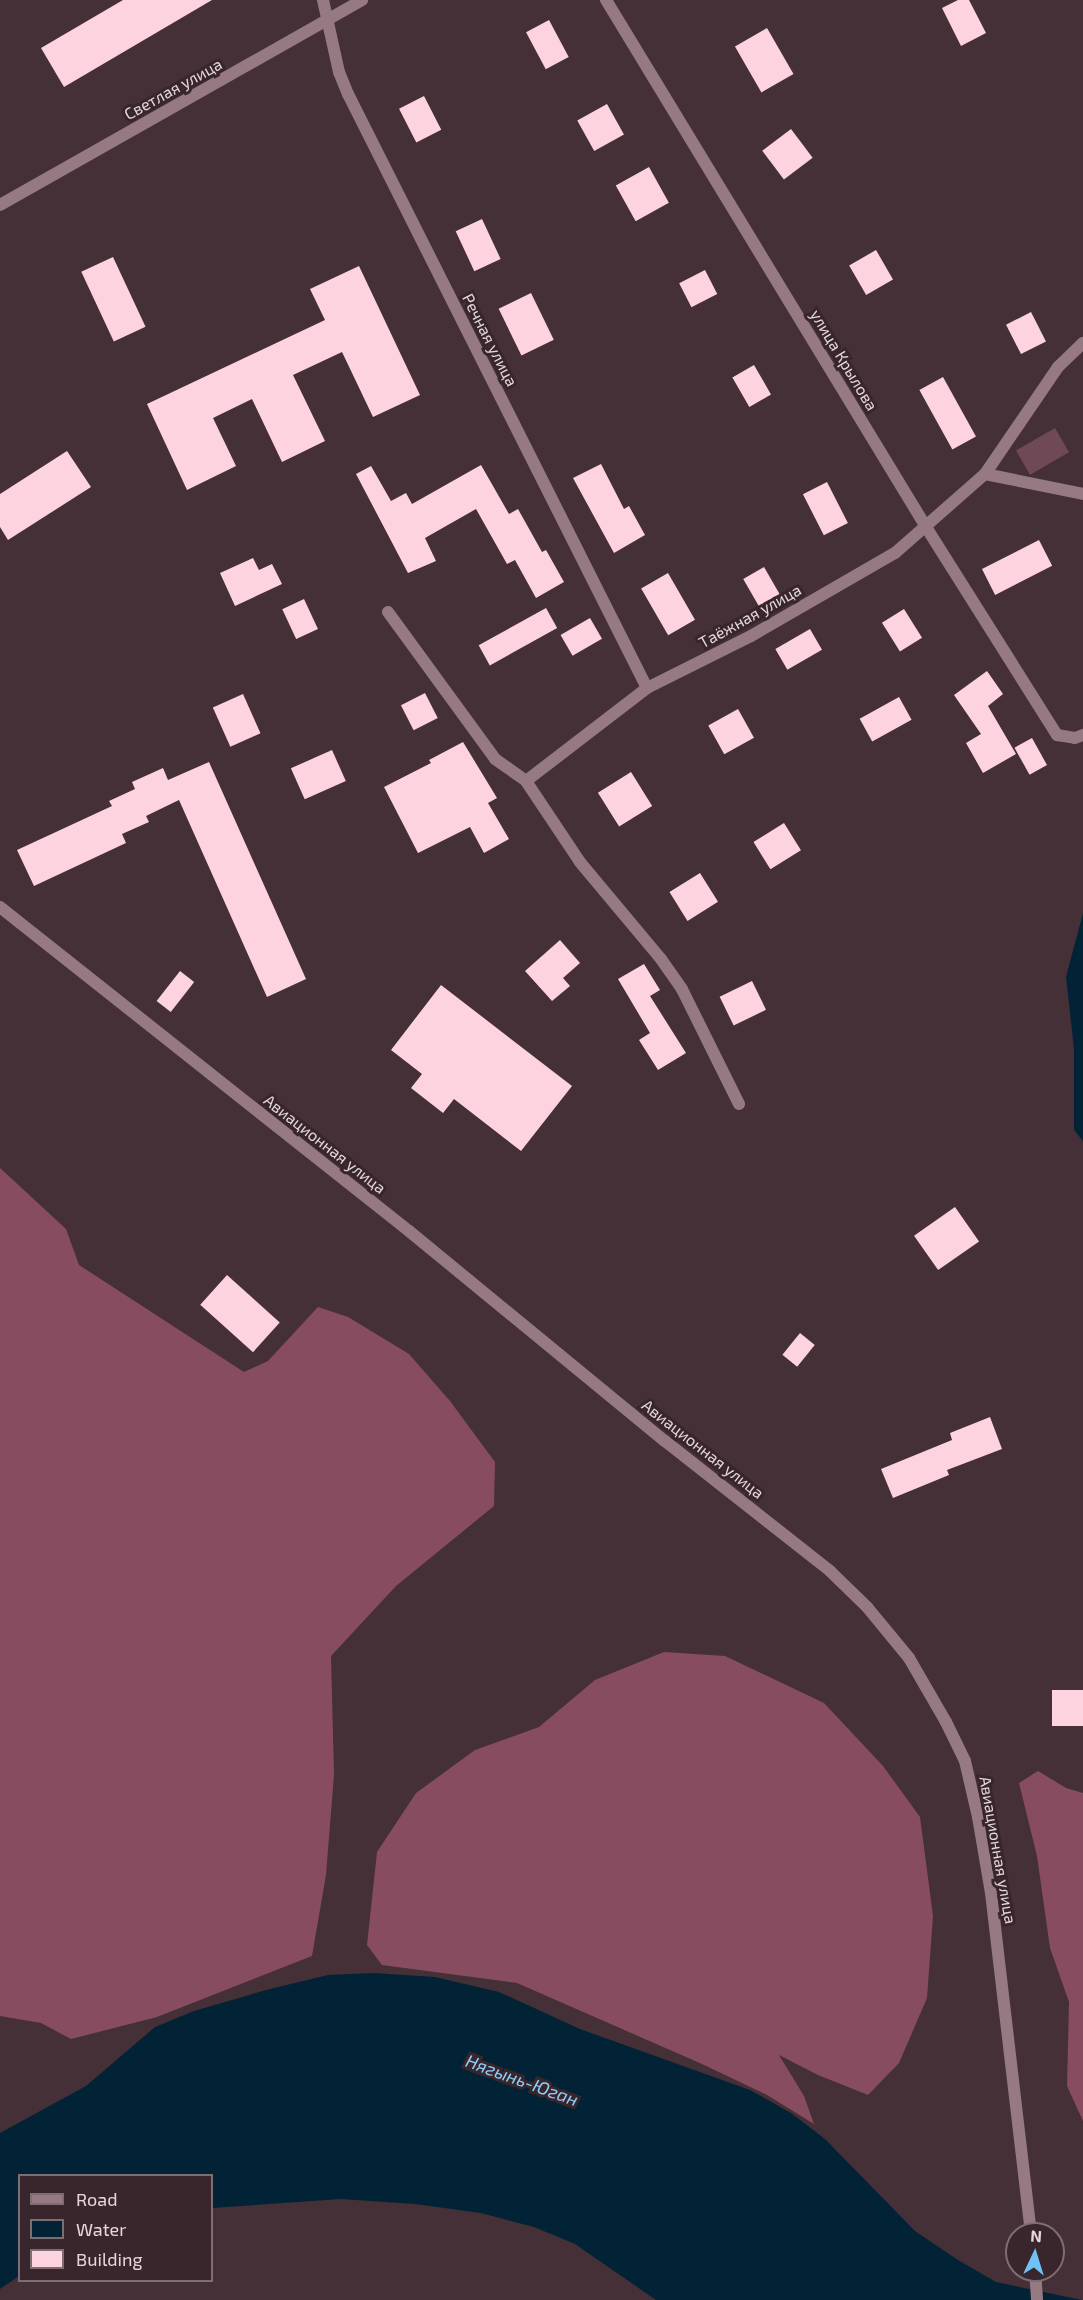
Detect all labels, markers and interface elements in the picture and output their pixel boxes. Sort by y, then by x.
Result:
street label: Светлая улица [121,54,225,124]
street label: Речная улица [458,290,522,390]
street label: улица Крылова [806,306,882,414]
street label: Таёжная улица [695,580,805,652]
street label: Авиационная улица [260,1090,390,1198]
street label: Авиационная улица [638,1395,768,1503]
street label: Авиационная улица [976,1775,1020,1925]
water label: Нягынь-Юган [463,2050,581,2110]
legend [18,2174,213,2282]
text: Road [76,2188,117,2210]
text: Water [76,2218,126,2240]
north arrow [1005,2222,1065,2282]
text: N [1030,2226,1043,2245]
text: Building [76,2248,143,2270]

